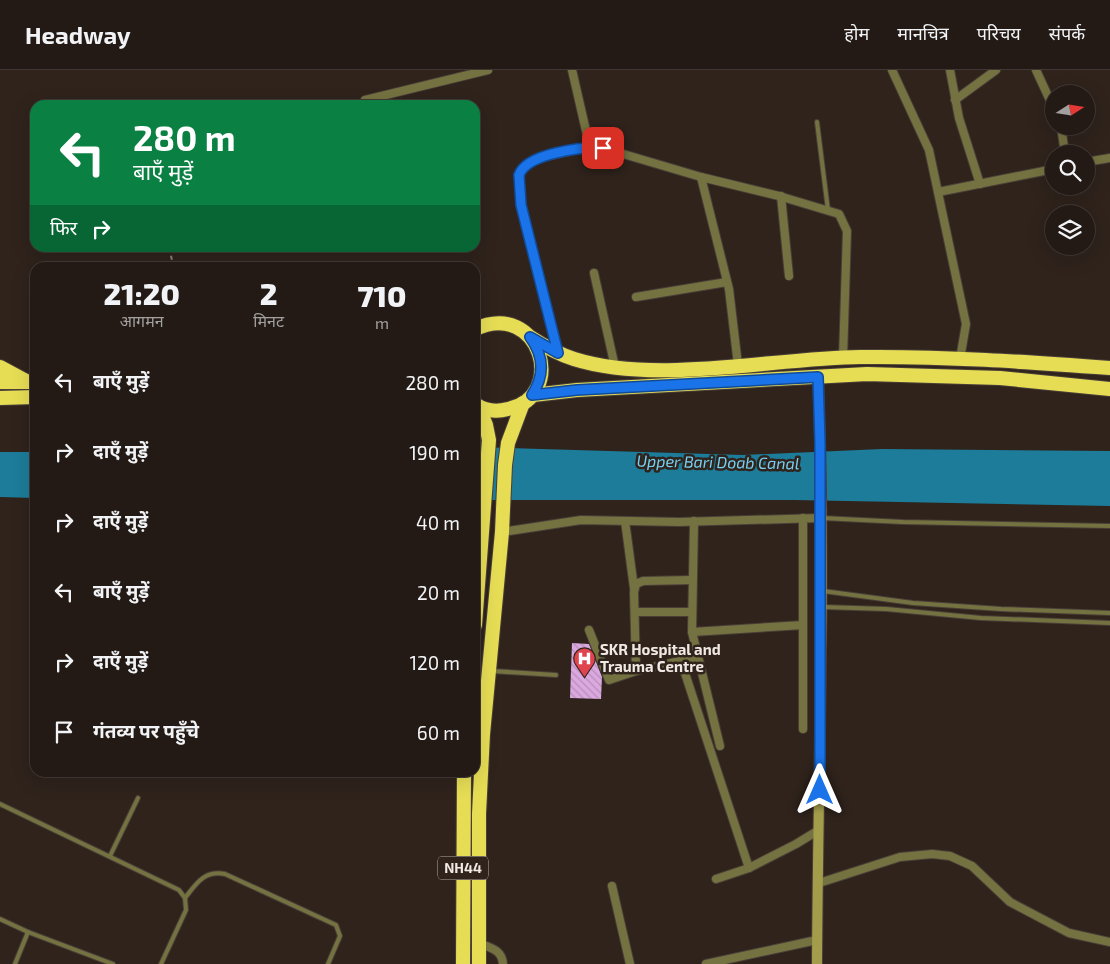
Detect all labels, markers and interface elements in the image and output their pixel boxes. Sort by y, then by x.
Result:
text: Headway [25,20,131,49]
text: होम [844,22,869,44]
text: मानचित्र [897,22,949,44]
text: परिचय [977,22,1021,44]
text: संपर्क [1049,22,1085,44]
north arrow [1045,85,1095,135]
map controls [1045,85,1095,255]
text: 280 m [133,116,236,158]
icon: left [50,120,115,185]
pin [582,127,624,169]
icon: arrive [589,134,617,162]
button: search [1045,145,1095,195]
text: बाएँ मुड़ें [133,158,193,184]
button: layers [1045,205,1095,255]
icon: right [87,215,115,243]
text: फिर [50,216,77,239]
text: 21:20 [103,275,180,311]
text: 2 [260,275,278,311]
text: 710 [357,277,406,313]
text: आगमन [120,311,164,330]
text: मिनट [253,311,284,330]
text: m [375,313,389,332]
icon: left [50,368,78,396]
text: बाएँ मुड़ें [93,369,149,392]
text: 280 m [405,371,460,394]
icon: right [50,438,78,466]
text: दाएँ मुड़ें [93,439,148,462]
text: 190 m [409,441,460,464]
water label: Upper Bari Doab Canal [636,451,800,472]
icon: right [50,508,78,536]
text: दाएँ मुड़ें [93,509,148,532]
text: 40 m [416,511,460,534]
icon: left [50,578,78,606]
text: बाएँ मुड़ें [93,579,149,602]
text: 20 m [417,581,460,604]
place label: SKR Hospital and Trauma Centre [600,640,721,675]
hospital icon: SKR Hospital and Trauma Centre [572,647,596,678]
icon: right [50,648,78,676]
text: दाएँ मुड़ें [93,649,148,672]
text: 120 m [409,651,460,674]
icon: arrive [50,718,78,746]
text: गंतव्य पर पहुँचे [93,719,199,742]
text: 60 m [417,721,460,744]
position arrow [793,763,845,815]
road number: NH44 [438,856,488,880]

